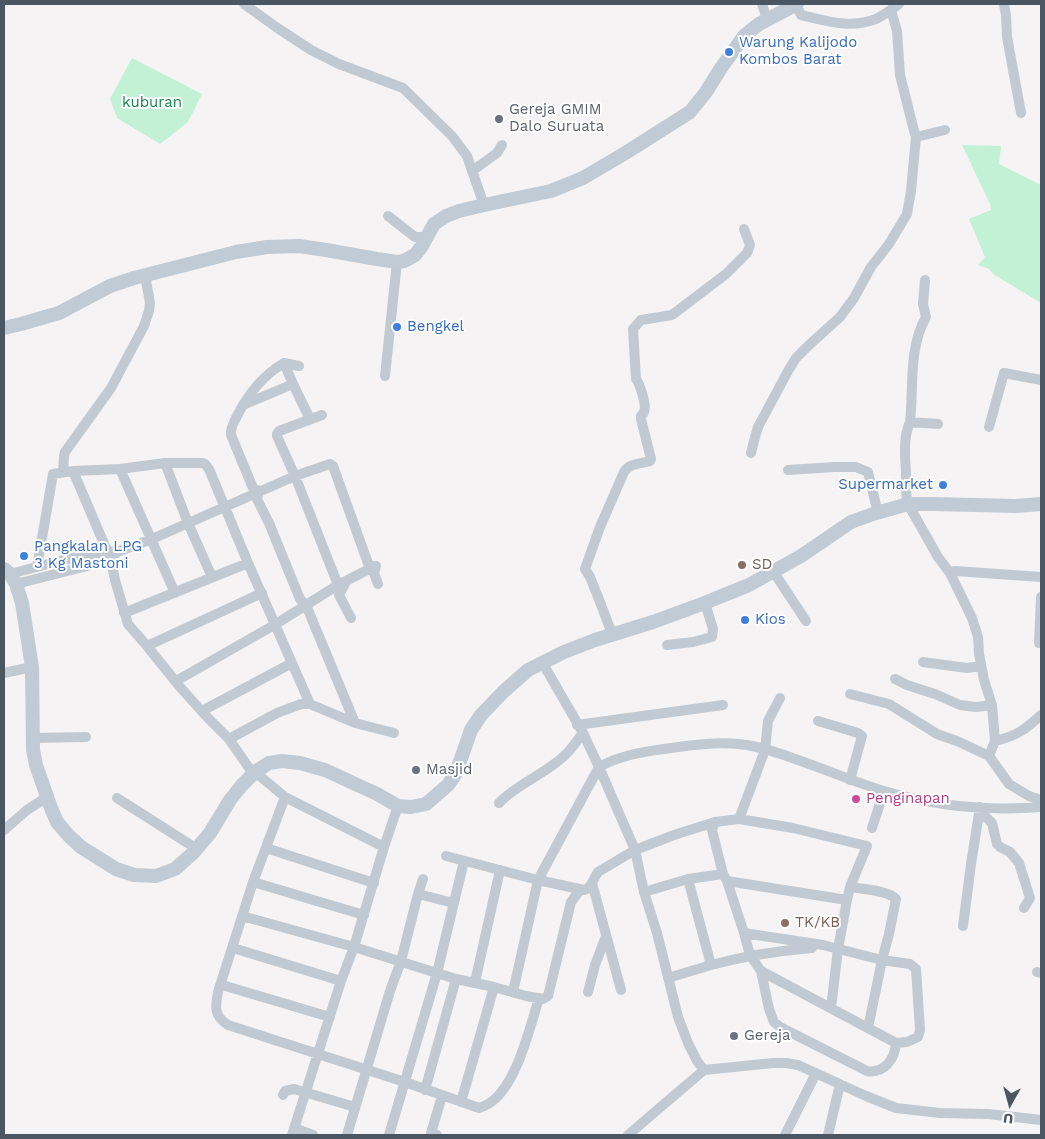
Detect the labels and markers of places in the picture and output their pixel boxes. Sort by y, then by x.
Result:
place label: Warung Kalijodo Kombos Barat [739,34,857,69]
marker: Warung Kalijodo Kombos Barat [723,46,735,58]
place label: Gereja GMIM Dalo Suruata [509,101,604,136]
marker: Gereja GMIM Dalo Suruata [493,113,505,125]
place label: Bengkel [407,318,464,336]
marker: Bengkel [391,321,403,333]
place label: Supermarket [838,476,933,494]
marker: Supermarket [937,479,949,491]
place label: Pangkalan LPG 3 Kg Mastoni [34,538,142,573]
marker: Pangkalan LPG 3 Kg Mastoni [18,550,30,562]
place label: SD [752,556,772,574]
marker: SD [736,559,748,571]
place label: Kios [755,611,786,629]
marker: Kios [739,614,751,626]
place label: Masjid [426,761,472,779]
marker: Masjid [410,764,422,776]
place label: Penginapan [866,790,950,808]
marker: Penginapan [850,793,862,805]
place label: TK/KB [795,914,840,932]
marker: TK/KB [779,917,791,929]
place label: Gereja [744,1027,791,1045]
marker: Gereja [728,1030,740,1042]

